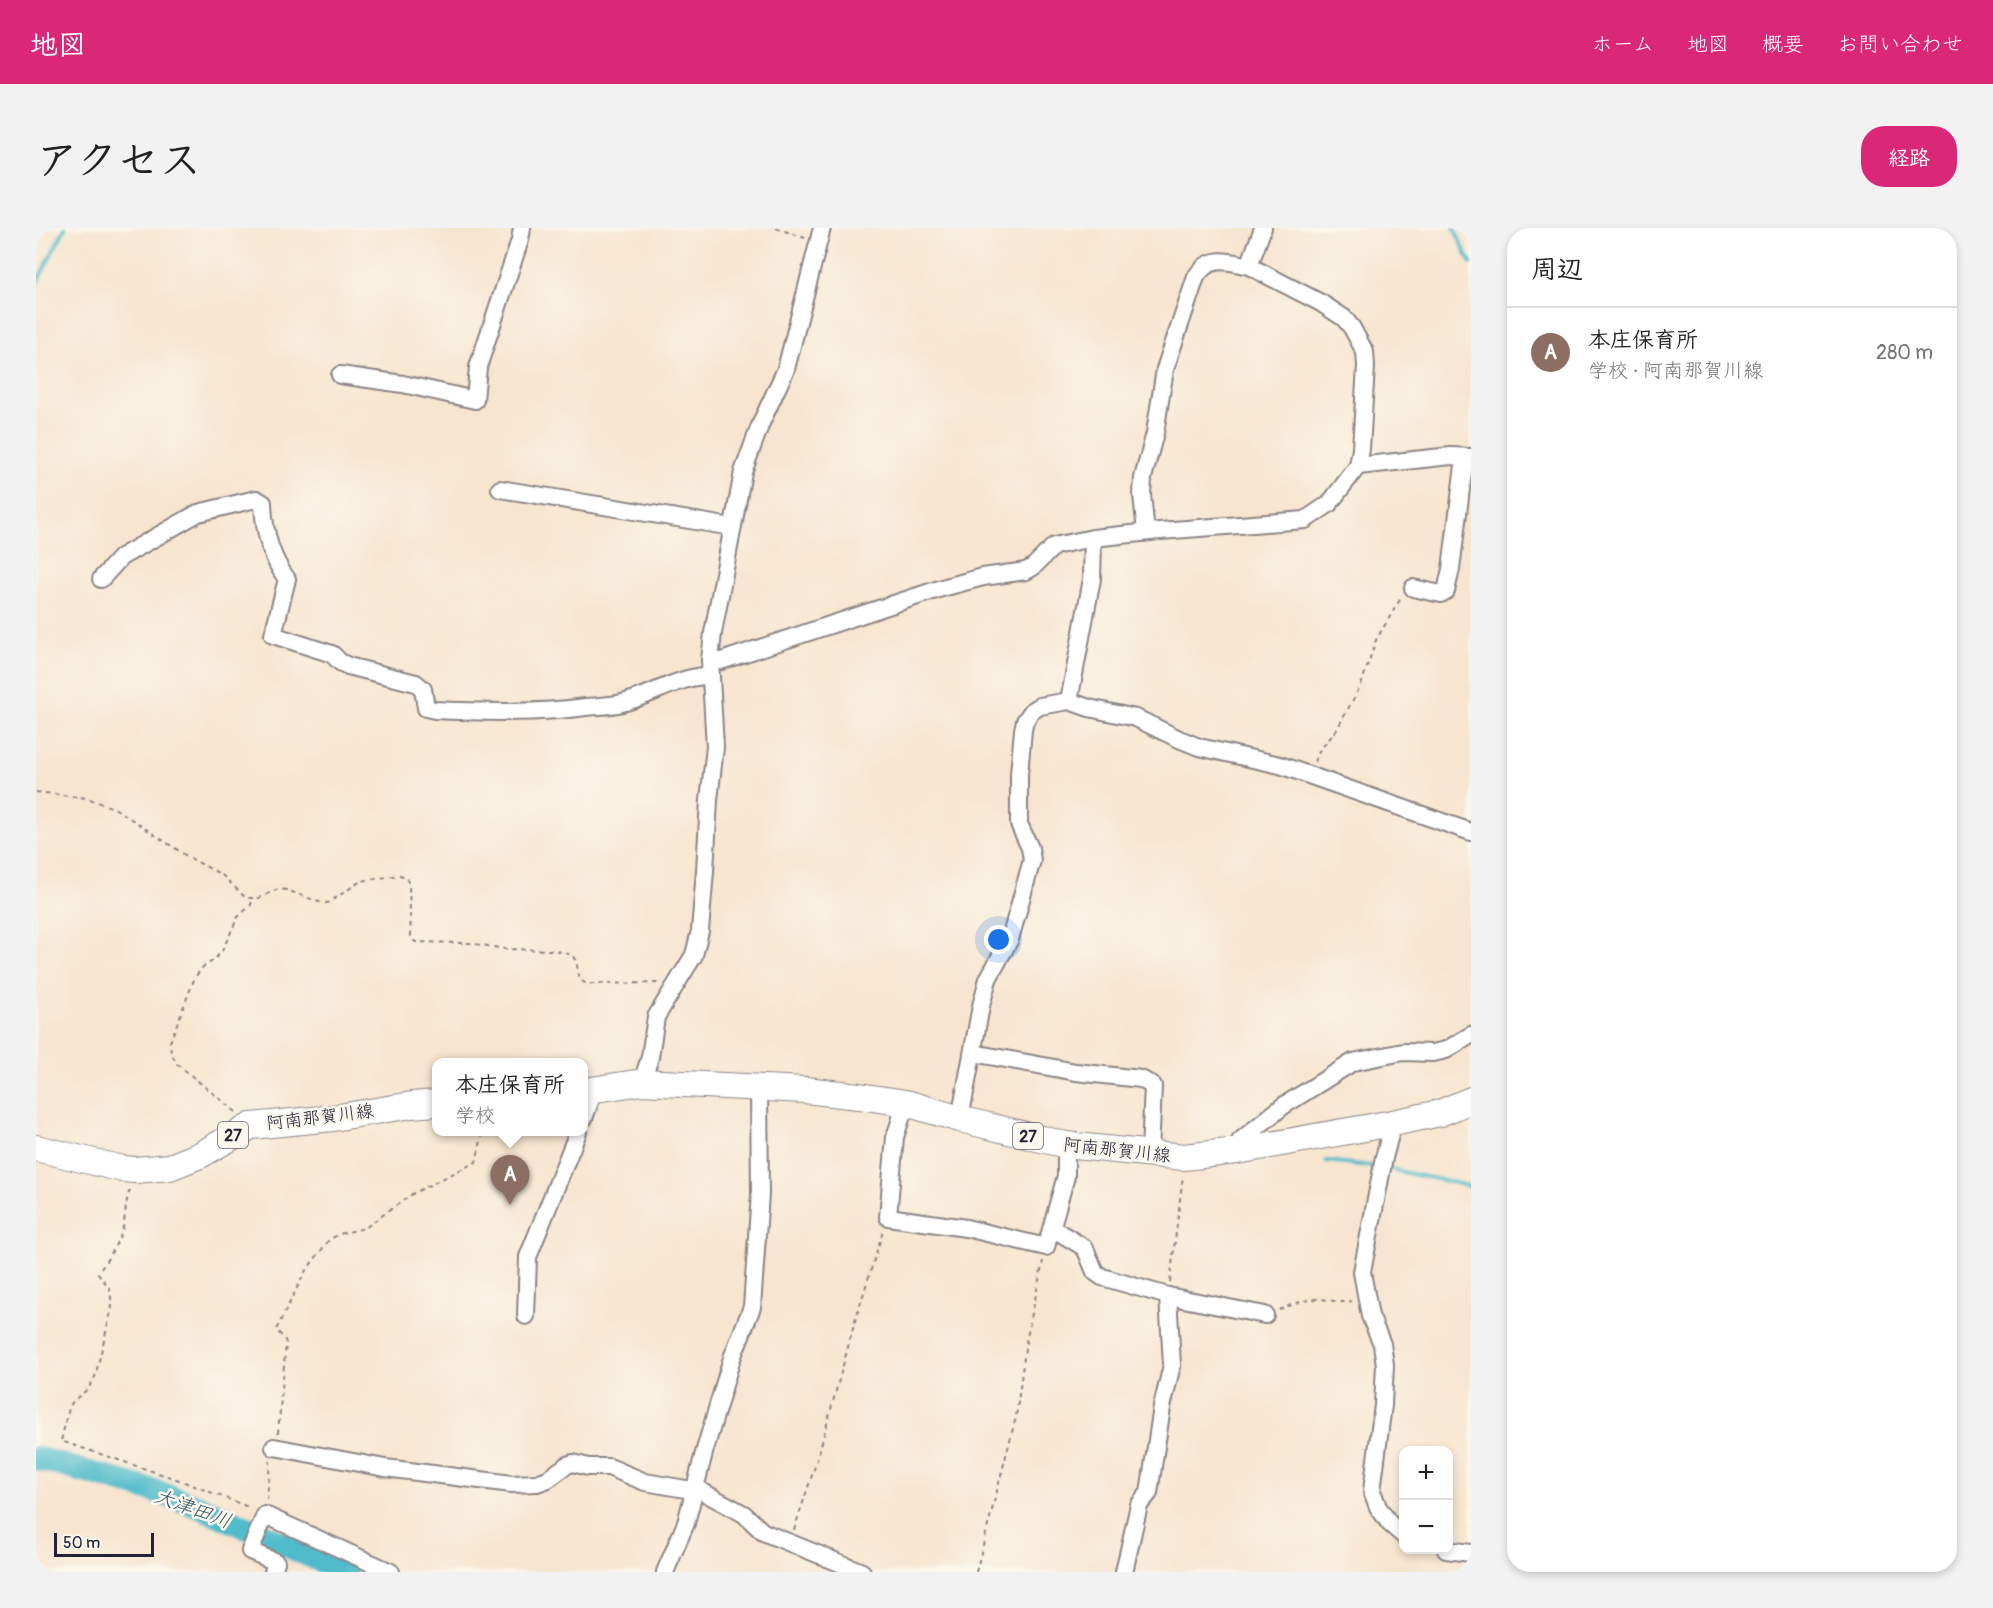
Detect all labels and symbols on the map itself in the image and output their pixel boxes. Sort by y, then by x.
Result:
your location [984,925,1013,954]
street label: 阿南那賀川線 [265,1100,375,1135]
road number: 27 [218,1122,248,1148]
road number: 27 [1013,1123,1043,1149]
street label: 阿南那賀川線 [1062,1133,1172,1168]
pin: A [490,1156,530,1205]
water label: 大津田川 [151,1483,235,1534]
scale bar [54,1530,154,1558]

